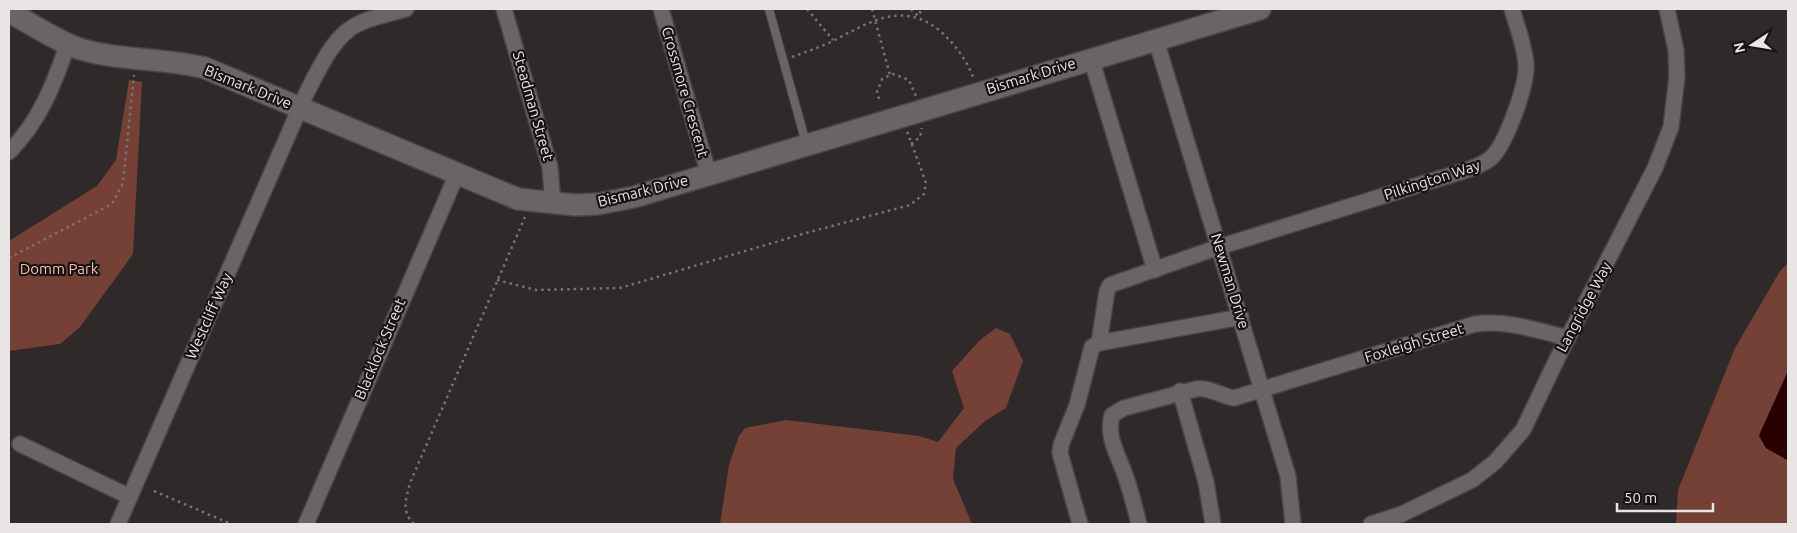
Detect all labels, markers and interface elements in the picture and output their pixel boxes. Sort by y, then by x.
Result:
north arrow [1727,20,1777,70]
street label: Crossmore Crescent [659,25,712,159]
text: N [1730,41,1748,54]
street label: Steadman Street [510,49,557,163]
street label: Bismark Drive [984,54,1078,97]
street label: Bismark Drive [202,61,294,112]
street label: Pilkington Way [1382,156,1482,203]
street label: Bismark Drive [596,171,690,210]
street label: Newman Drive [1208,231,1253,331]
street label: Langridge Way [1553,259,1614,355]
park label: Domm Park [20,260,99,277]
street label: Westcliff Way [182,270,235,361]
street label: Blacklock Street [351,296,409,402]
street label: Foxleigh Street [1362,319,1465,366]
scale bar [1617,480,1713,512]
text: 50 m [1624,489,1657,506]

